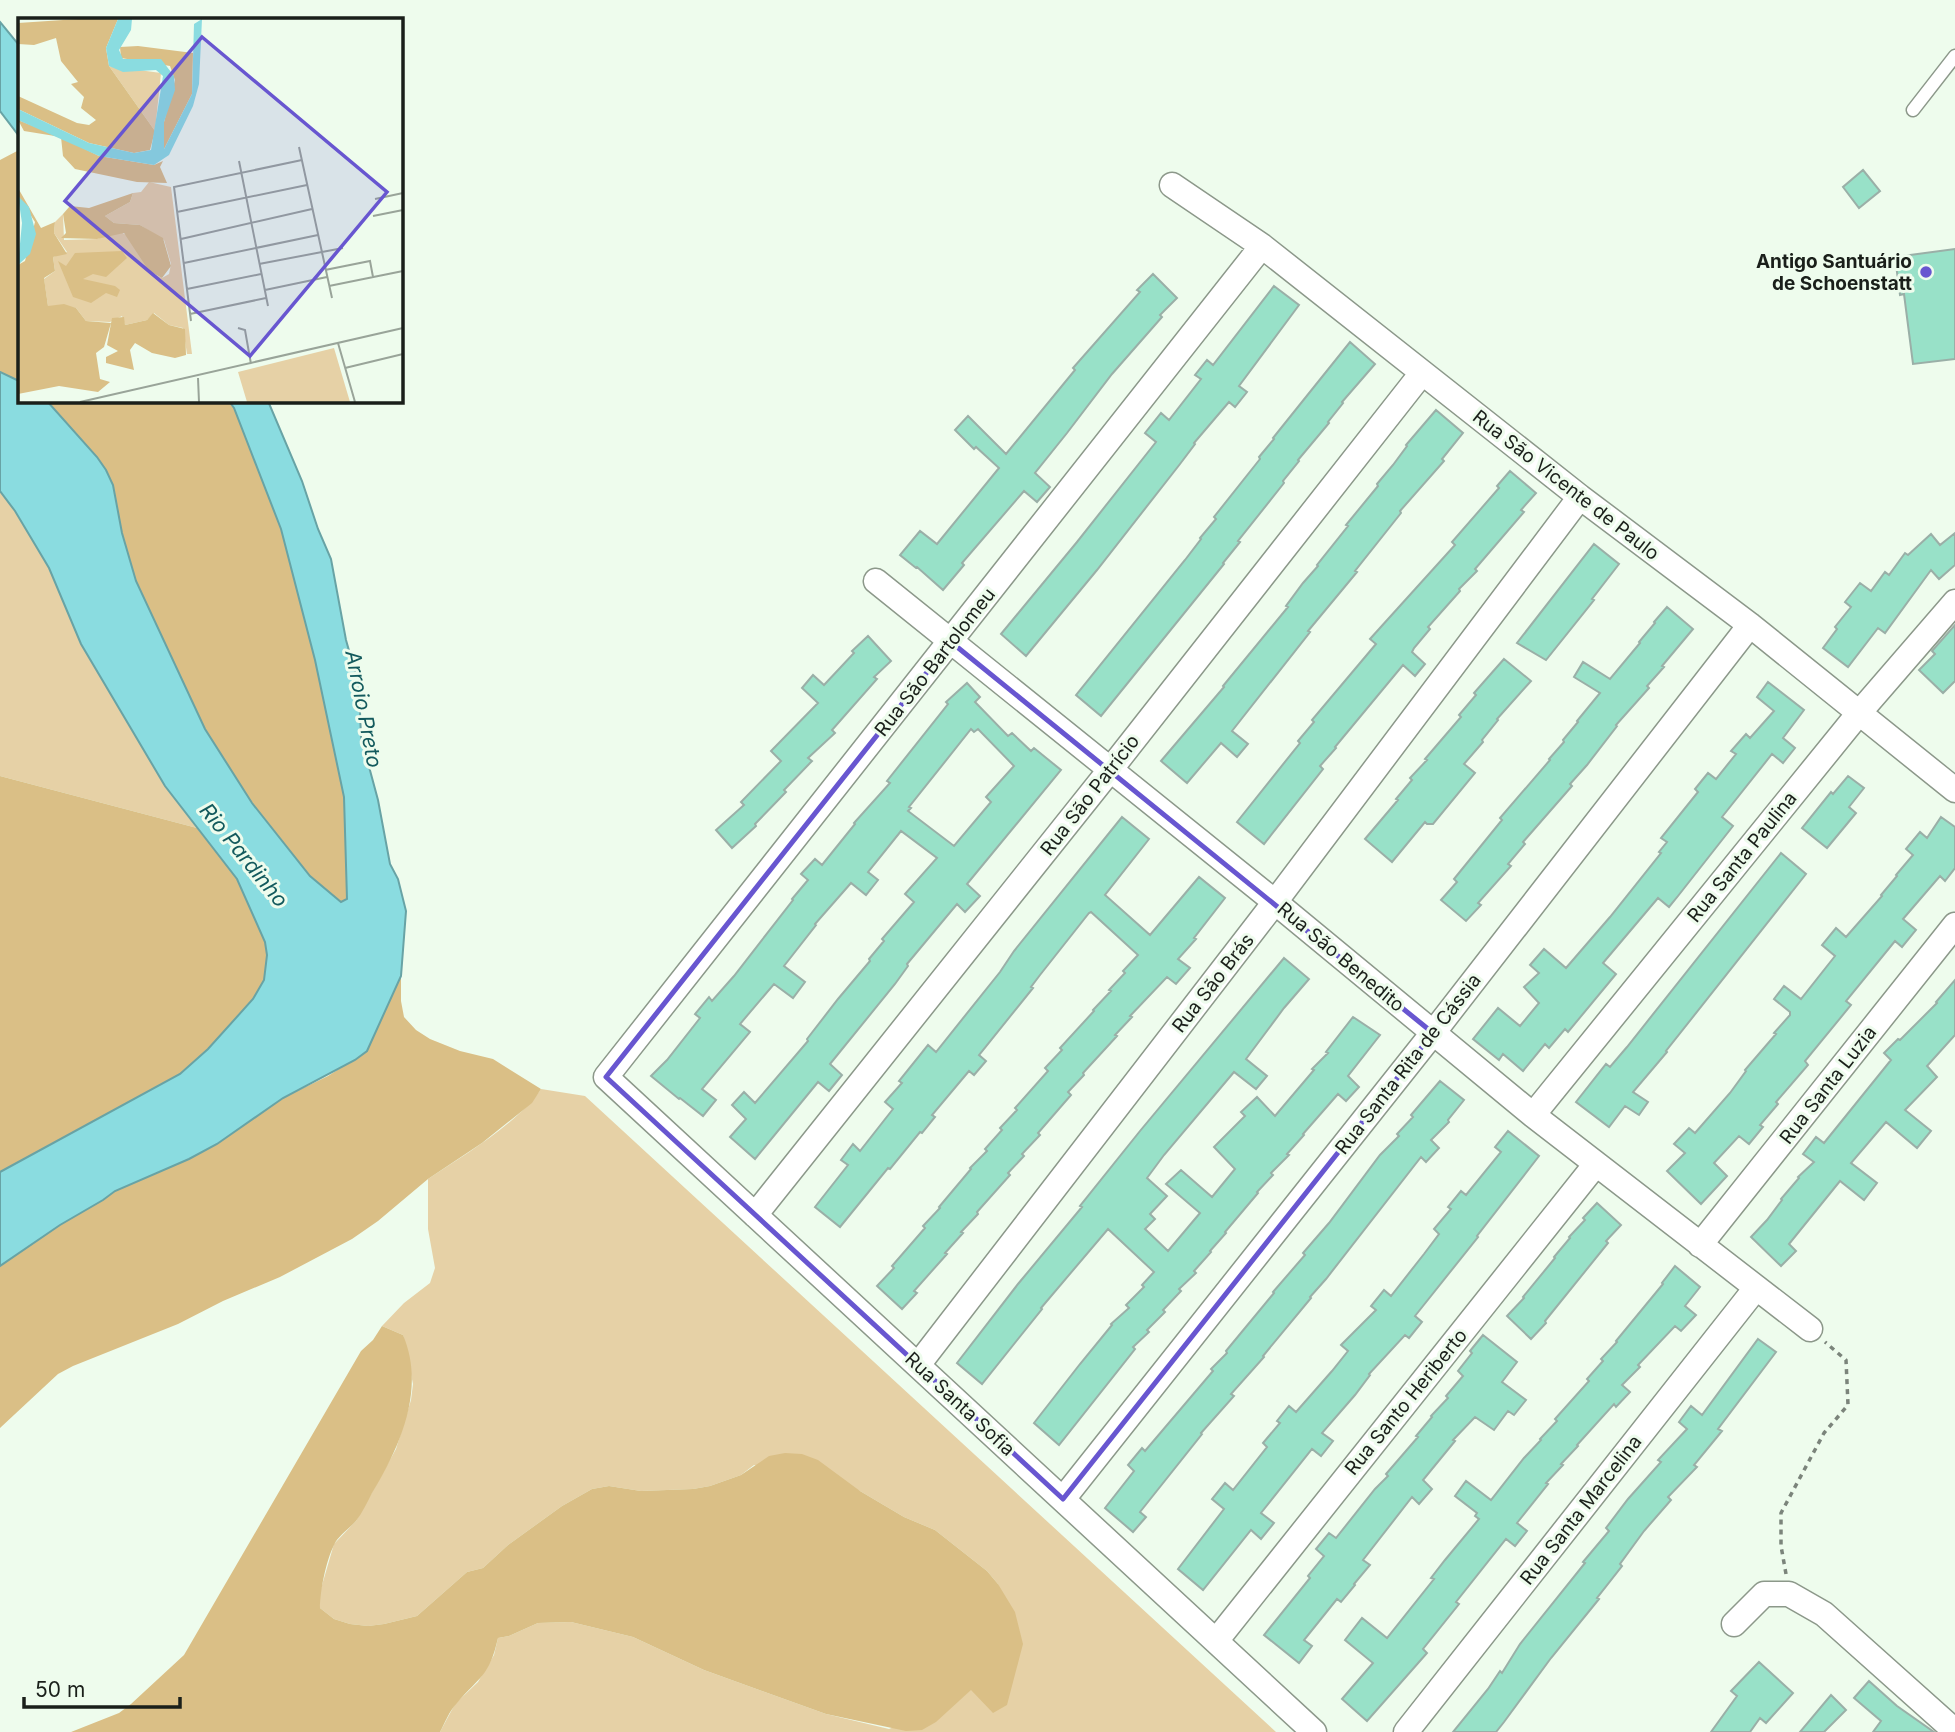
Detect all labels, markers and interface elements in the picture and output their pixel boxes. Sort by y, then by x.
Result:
inset map [18,18,402,402]
place label: Antigo Santuário de Schoenstatt [1756,250,1912,295]
marker: Antigo Santuário de Schoenstatt [1918,264,1934,280]
street label: Rua São Vicente de Paulo [1468,405,1664,565]
street label: Rua São Bartolomeu [870,583,1000,741]
water label: Arroio Preto [340,647,388,770]
street label: Rua São Patrício [1036,730,1144,860]
street label: Rua Santa Paulina [1682,787,1802,927]
water label: Rio Pardinho [195,798,293,912]
street label: Rua São Benedito [1273,897,1409,1017]
street label: Rua São Brás [1167,929,1259,1037]
street label: Rua Santa Rita de Cássia [1330,969,1486,1159]
street label: Rua Santa Luzia [1775,1021,1881,1149]
street label: Rua Santo Heriberto [1340,1324,1472,1480]
street label: Rua Santa Sofia [900,1347,1020,1461]
street label: Rua Santa Marcelina [1515,1431,1647,1589]
scale bar [24,1666,180,1710]
text: 50 m [35,1677,85,1702]

